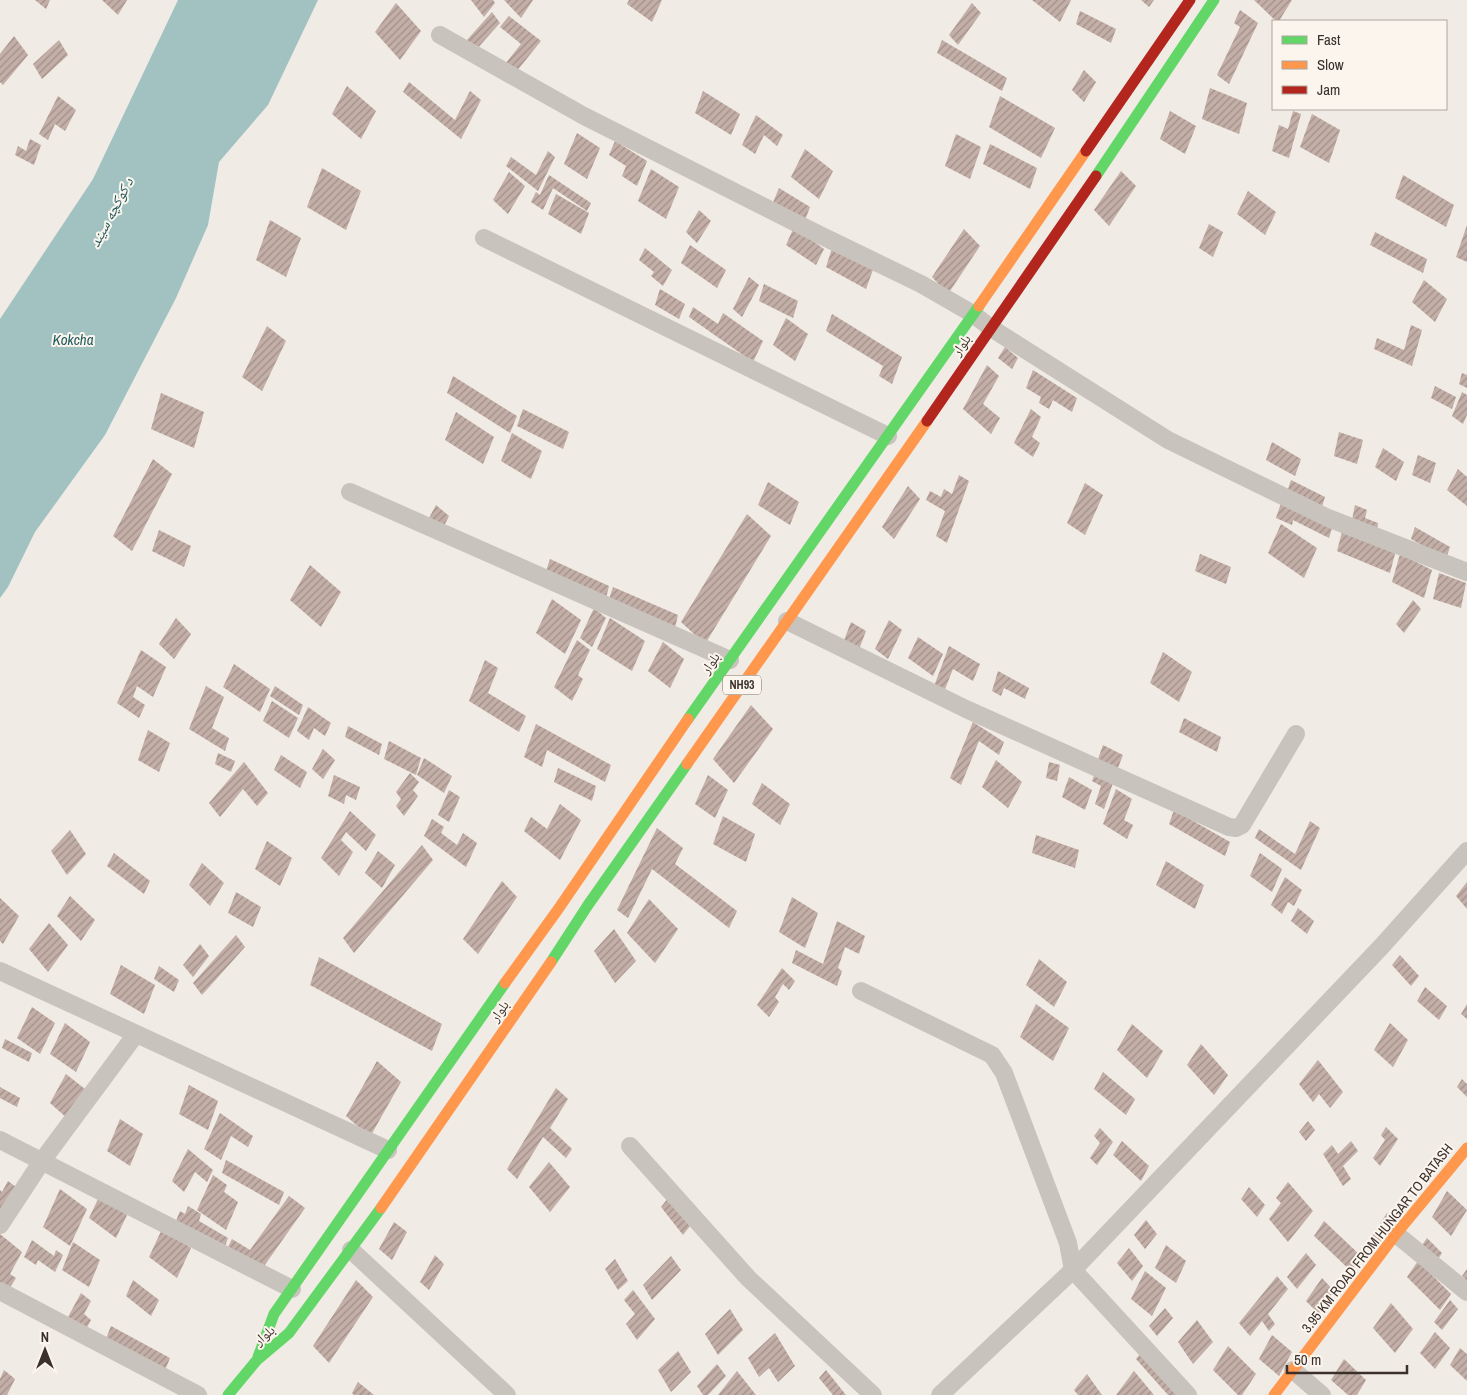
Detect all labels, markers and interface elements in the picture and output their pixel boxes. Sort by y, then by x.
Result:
legend [1272,20,1447,110]
text: Fast [1317,29,1341,50]
text: Slow [1317,54,1344,75]
text: Jam [1317,79,1340,100]
water label: د کوکچه سیند [84,173,138,251]
water label: Kokcha [52,329,94,350]
street label: بلوار [947,330,975,360]
street label: بلوار [696,648,724,678]
road number: NH93 [723,676,761,694]
street label: بلوار [485,996,513,1026]
street label: 3.95 KM ROAD FROM HUNGAR TO BATASH [1297,1140,1457,1336]
street label: بلوار [249,1321,279,1350]
north arrow [20,1325,70,1375]
text: N [41,1328,49,1346]
scale bar [1287,1342,1407,1374]
text: 50 m [1294,1349,1321,1370]

